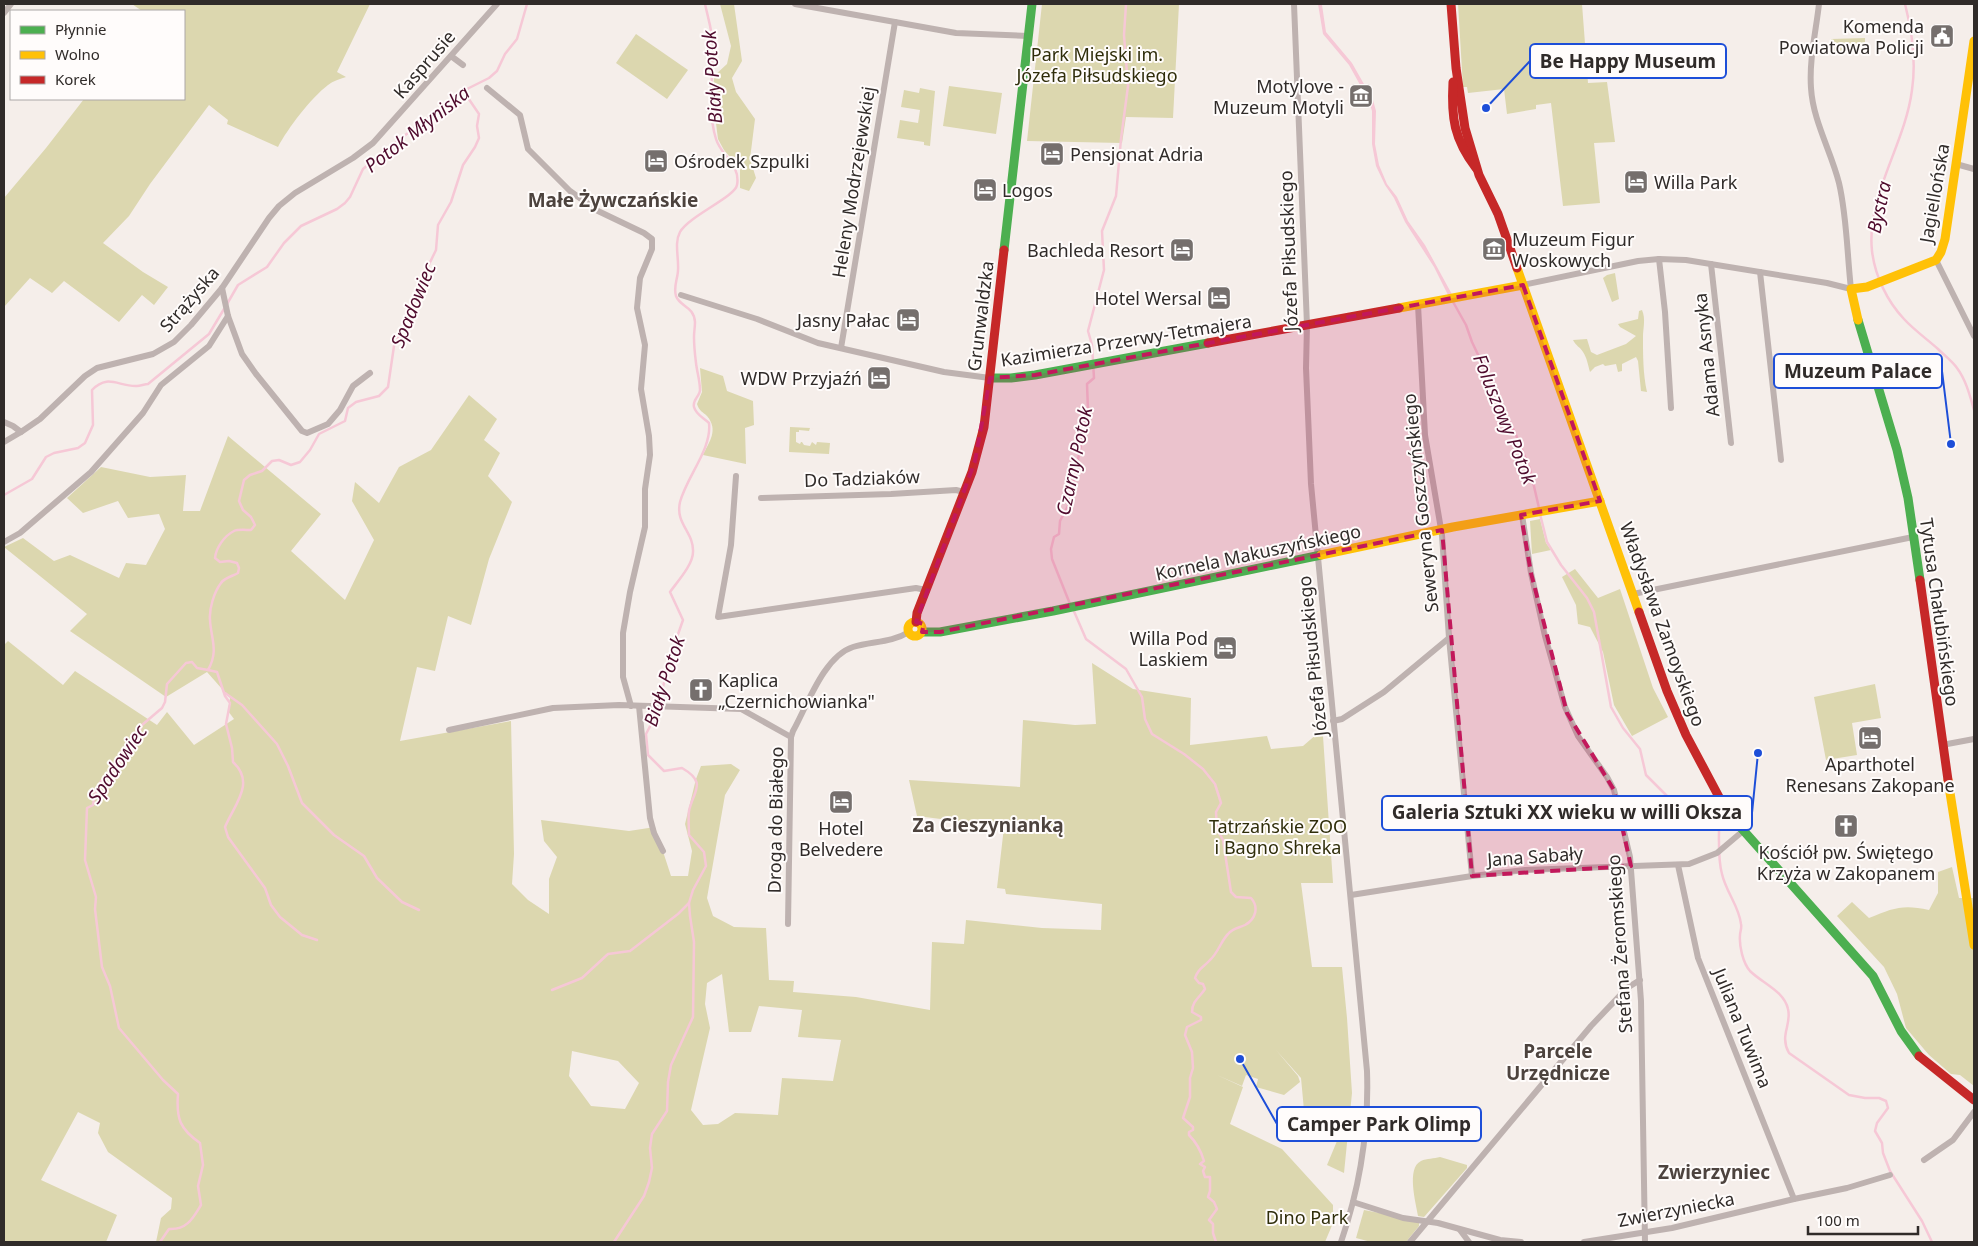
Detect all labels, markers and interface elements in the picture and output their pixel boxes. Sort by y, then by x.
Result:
legend [10,10,185,100]
place label: Komenda Powiatowa Policji [1779,14,1924,59]
text: Płynnie [55,19,106,39]
public building icon: Komenda Powiatowa Policji [1929,23,1955,49]
street label: Kasprusie [388,25,460,103]
water label: Biały Potok [696,29,728,125]
park label: Park Miejski im. Józefa Piłsudskiego [1014,42,1178,87]
text: Wolno [55,44,100,64]
callout: Be Happy Museum [1530,44,1726,78]
text: Be Happy Museum [1540,48,1716,74]
text: Korek [55,69,96,89]
place label: Motylove - Muzeum Motyli [1213,74,1344,119]
water label: Potok Młyniska [359,80,475,178]
museum icon: Motylove - Muzeum Motyli [1348,83,1374,109]
street label: Heleny Modrzejewskiej [826,84,880,280]
hotel icon: Pensjonat Adria [1039,141,1065,167]
street label: Jagiellońska [1913,141,1955,247]
place label: Pensjonat Adria [1070,142,1203,166]
hotel icon: Ośrodek Szpulki [643,148,669,174]
place label: Ośrodek Szpulki [674,149,810,173]
hotel icon: Willa Park [1623,169,1649,195]
street label: Józefa Piłsudskiego [1273,170,1303,334]
place label: Willa Park [1654,170,1738,194]
hotel icon: Logos [972,177,998,203]
place label: Logos [1002,178,1053,202]
water label: Bystra [1861,178,1897,236]
district label: Małe Żywczańskie [528,187,698,213]
place label: Muzeum Figur Woskowych [1512,227,1635,272]
museum icon: Muzeum Figur Woskowych [1481,236,1507,262]
hotel icon: Bachleda Resort [1169,237,1195,263]
place label: Bachleda Resort [1027,238,1164,262]
water label: Spadowiec [384,258,442,351]
street label: Grunwaldzka [961,259,999,373]
street label: Strążyska [154,261,224,337]
hotel icon: Hotel Wersal [1206,285,1232,311]
place label: Hotel Wersal [1094,286,1202,310]
street label: Adama Asnyka [1688,292,1724,418]
hotel icon: Jasny Pałac [895,307,921,333]
place label: Jasny Pałac [795,308,890,332]
street label: Kazimierza Przerwy-Tetmajera [999,308,1253,372]
water label: Foluszowy Potok [1467,350,1543,488]
callout: Muzeum Palace [1774,354,1942,388]
text: Muzeum Palace [1784,358,1932,384]
hotel icon: WDW Przyjaźń [866,365,892,391]
place label: WDW Przyjaźń [741,366,862,390]
street label: Seweryna Goszczyńskiego [1397,392,1443,614]
water label: Czarny Potok [1050,404,1098,518]
street label: Do Tadziaków [804,464,920,492]
street label: Tytusa Chałubińskiego [1915,516,1965,708]
street label: Kornela Makuszyńskiego [1153,518,1363,586]
street label: Władysława Zamoyskiego [1615,518,1711,730]
street label: Józefa Piłsudskiego [1292,575,1333,739]
place label: Willa Pod Laskiem [1130,626,1208,671]
water label: Biały Potok [637,632,691,730]
hotel icon: Willa Pod Laskiem [1212,635,1238,661]
place label: Kaplica „Czernichowianka" [718,668,875,713]
church icon: Kaplica „Czernichowianka" [688,677,714,703]
water label: Spadowiec [81,719,153,808]
hotel icon: Aparthotel Renesans Zakopane [1857,725,1883,751]
street label: Droga do Białego [762,746,788,894]
place label: Aparthotel Renesans Zakopane [1785,752,1955,797]
hotel icon: Hotel Belvedere [828,789,854,815]
callout: Galeria Sztuki XX wieku w willi Oksza [1382,796,1752,830]
text: Galeria Sztuki XX wieku w willi Oksza [1392,799,1742,825]
district label: Za Cieszynianką [912,812,1064,838]
church icon: Kościół pw. Świętego Krzyża w Zakopanem [1833,813,1859,839]
park label: Tatrzańskie ZOO i Bagno Shreka [1209,814,1347,859]
place label: Hotel Belvedere [799,816,883,861]
place label: Kościół pw. Świętego Krzyża w Zakopanem [1757,840,1935,885]
street label: Jana Sabały [1484,841,1584,871]
street label: Stefana Żeromskiego [1601,854,1637,1034]
street label: Juliana Tuwima [1707,963,1778,1092]
district label: Parcele Urzędnicze [1506,1038,1610,1086]
callout: Camper Park Olimp [1277,1107,1481,1141]
text: Camper Park Olimp [1287,1111,1471,1137]
district label: Zwierzyniec [1658,1159,1770,1185]
street label: Zwierzyniecka [1616,1186,1736,1232]
scale bar [1808,1204,1918,1236]
park label: Dino Park [1266,1205,1349,1229]
text: 100 m [1816,1210,1860,1230]

